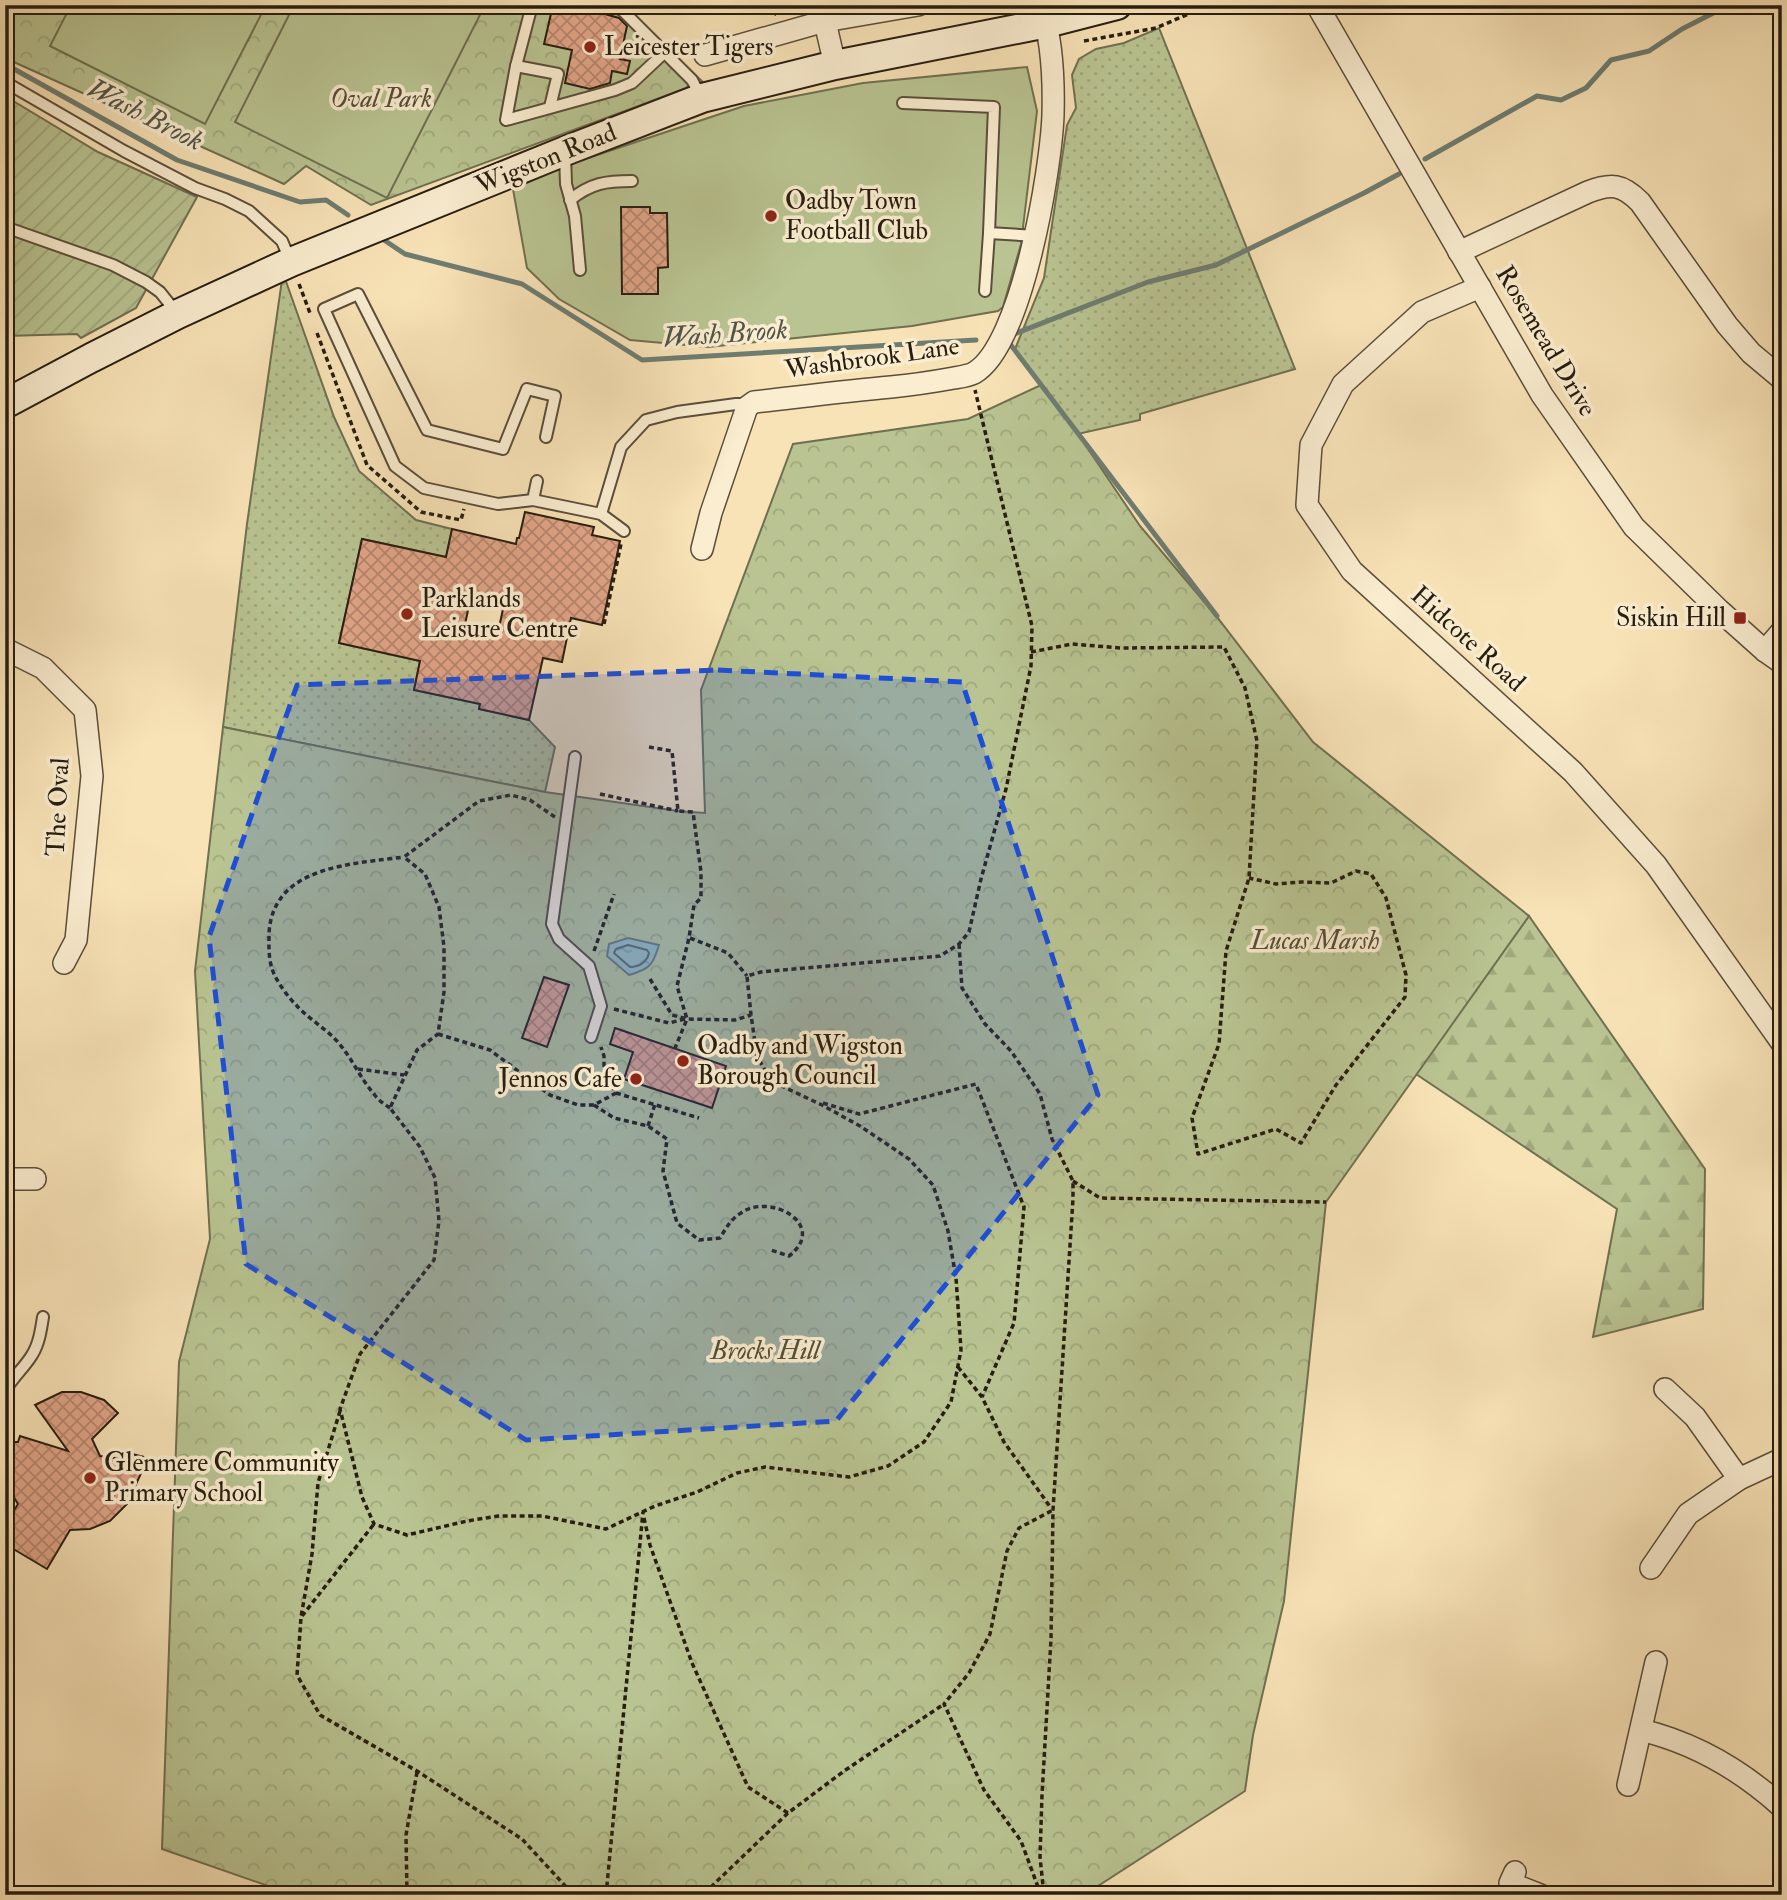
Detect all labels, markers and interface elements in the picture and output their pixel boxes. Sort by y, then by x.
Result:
place label: Leicester Tigers [604,31,773,63]
marker: Leicester Tigers [582,39,598,55]
water label: Wash Brook [81,71,209,159]
park label: Oval Park [330,83,432,115]
street label: Wigston Road [470,116,621,202]
place label: Oadby Town Football Club [785,185,928,247]
marker: Oadby Town Football Club [763,208,779,224]
street label: Rosemead Drive [1488,260,1604,422]
water label: Wash Brook [661,312,789,356]
street label: Washbrook Lane [782,330,962,386]
street label: Hidcote Road [1404,579,1532,699]
place label: Parklands Leisure Centre [421,583,578,645]
place label: Siskin Hill [1616,602,1726,634]
marker: Parklands Leisure Centre [399,606,415,622]
marker: Siskin Hill [1732,610,1748,626]
street label: The Oval [39,756,77,857]
park label: Lucas Marsh [1249,925,1380,957]
place label: Oadby and Wigston Borough Council [697,1030,903,1092]
marker: Oadby and Wigston Borough Council [675,1053,691,1069]
place label: Jennos Cafe [498,1063,622,1095]
marker: Jennos Cafe [628,1071,644,1087]
park label: Brocks Hill [708,1335,821,1367]
place label: Glenmere Community Primary School [104,1447,339,1509]
marker: Glenmere Community Primary School [82,1470,98,1486]

